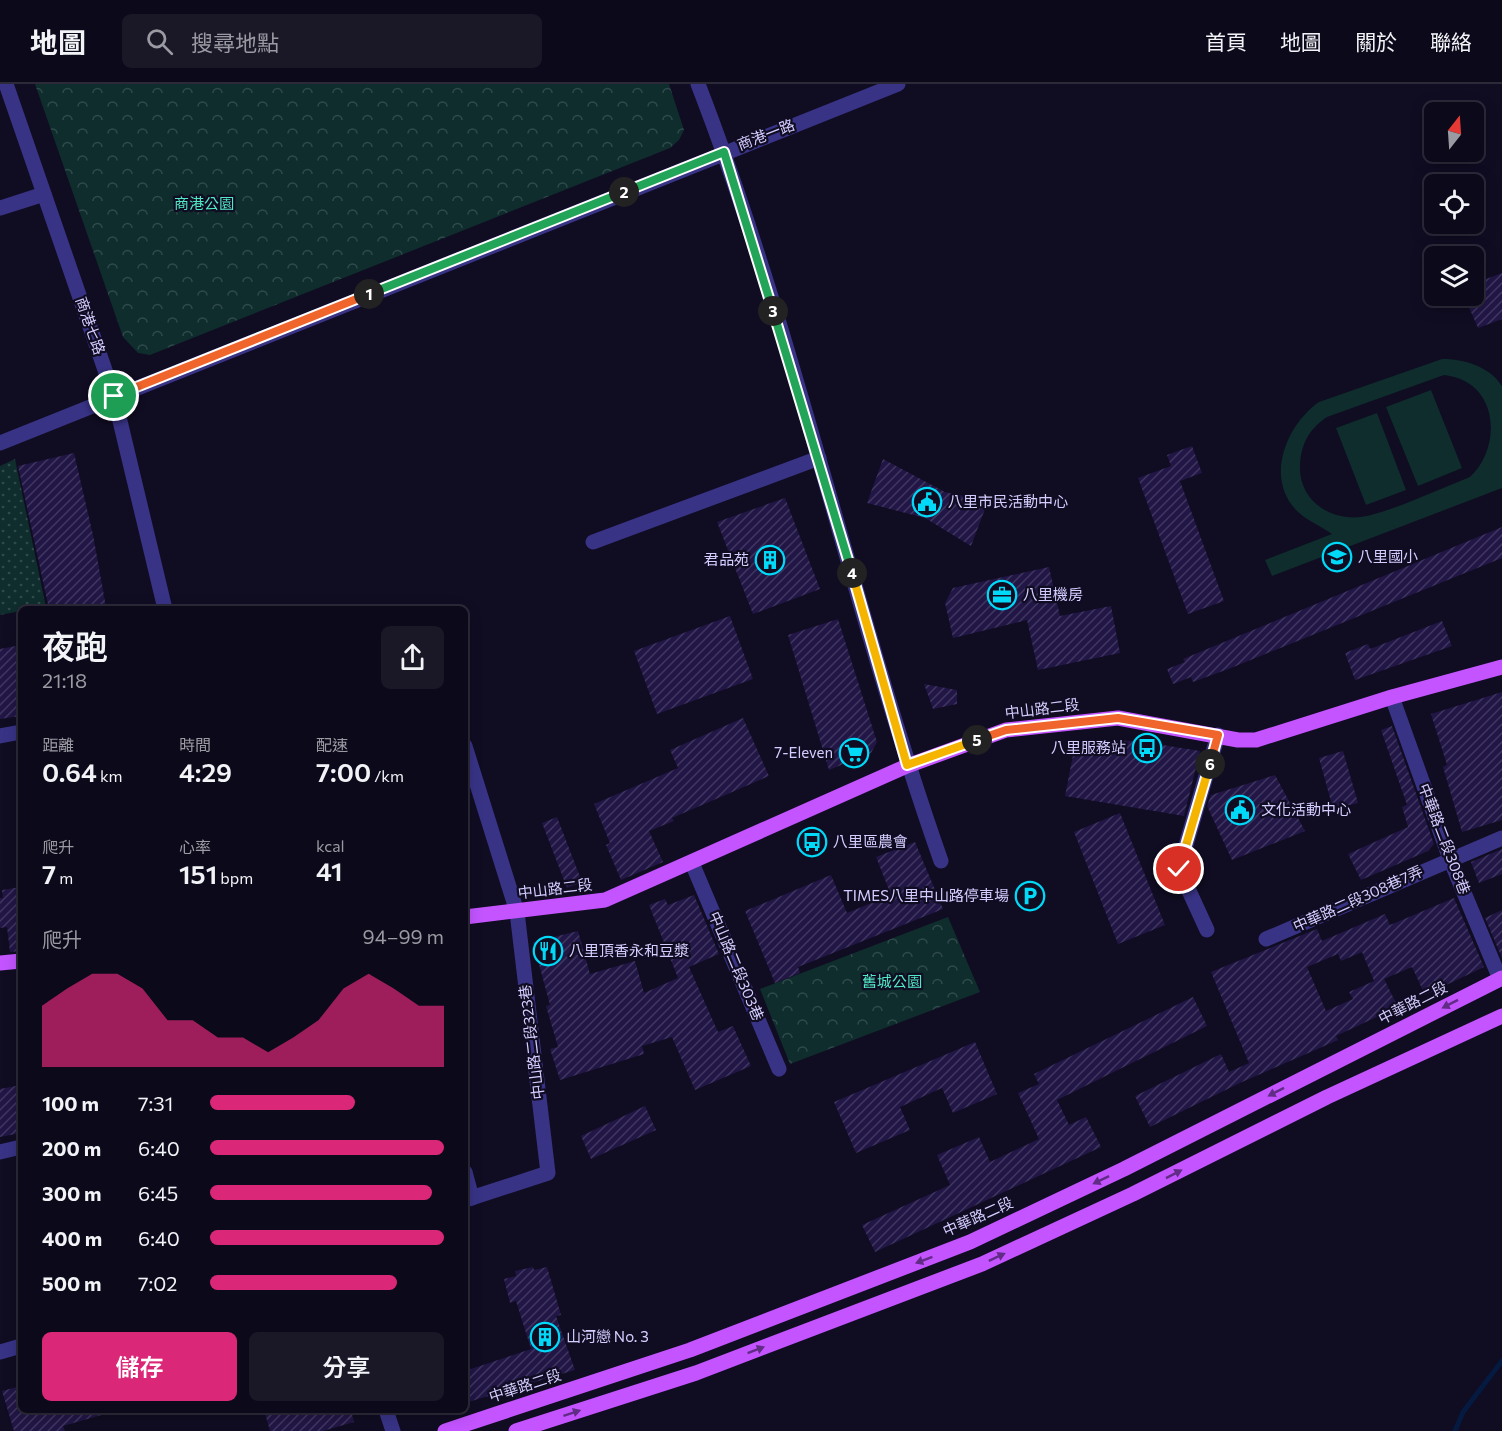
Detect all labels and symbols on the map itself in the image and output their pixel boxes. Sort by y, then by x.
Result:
north arrow [1424,102,1484,162]
street label: 商港一路 [734,115,797,153]
pin: 2 [609,177,639,207]
park label: 商港公園 [174,194,234,212]
pin: 1 [354,279,384,309]
street label: 商港七路 [73,294,109,357]
pin: 3 [758,296,788,326]
pin [88,370,139,421]
public building icon: 八里市民活動中心 [911,486,943,518]
place label: 八里市民活動中心 [948,492,1068,510]
school or university icon: 八里國小 [1321,541,1353,573]
building icon: 君品苑 [754,544,786,576]
place label: 八里國小 [1358,547,1418,565]
place label: 君品苑 [704,550,749,568]
pin: 4 [837,558,867,588]
office icon: 八里機房 [986,579,1018,611]
place label: 八里機房 [1023,585,1083,603]
street label: 中山路二段 [1004,695,1080,722]
pin: 5 [962,725,992,755]
bus stop icon: 八里服務站 [1131,732,1163,764]
supermarket icon: 7-Eleven [838,737,870,769]
place label: 八里服務站 [1051,738,1126,756]
place label: 7-Eleven [774,743,833,761]
pin: 6 [1195,749,1225,779]
street label: 中華路二段308巷 [1415,781,1474,897]
public building icon: 文化活動中心 [1224,794,1256,826]
place label: 文化活動中心 [1261,800,1351,818]
bus stop icon: 八里區農會 [796,826,828,858]
place label: 八里區農會 [833,832,908,850]
pin [1153,843,1204,894]
street label: 中華路二段308巷7弄 [1290,861,1425,935]
street label: 中山路二段 [517,875,593,902]
parking icon: TIMES八里中山路停車場 [1014,880,1046,912]
place label: TIMES八里中山路停車場 [843,886,1009,904]
street label: 中山路二段303巷 [706,908,768,1023]
restaurant icon: 八里頂香永和豆漿 [532,935,564,967]
place label: 八里頂香永和豆漿 [569,941,689,959]
park label: 舊城公園 [862,972,922,990]
street label: 中華路二段 [1375,977,1450,1027]
street label: 中山路二段323巷 [515,984,547,1100]
one-way arrow [1441,1000,1458,1009]
one-way arrow [1267,1087,1284,1097]
one-way arrow [1165,1169,1182,1179]
one-way arrow [1093,1175,1110,1184]
street label: 中華路二段 [940,1193,1016,1240]
one-way arrow [989,1252,1006,1261]
one-way arrow [915,1256,933,1265]
building icon: 山河戀 No. 3 [529,1321,561,1353]
place label: 山河戀 No. 3 [566,1327,649,1345]
one-way arrow [748,1345,766,1355]
street label: 中華路二段 [486,1365,563,1405]
one-way arrow [563,1408,581,1417]

